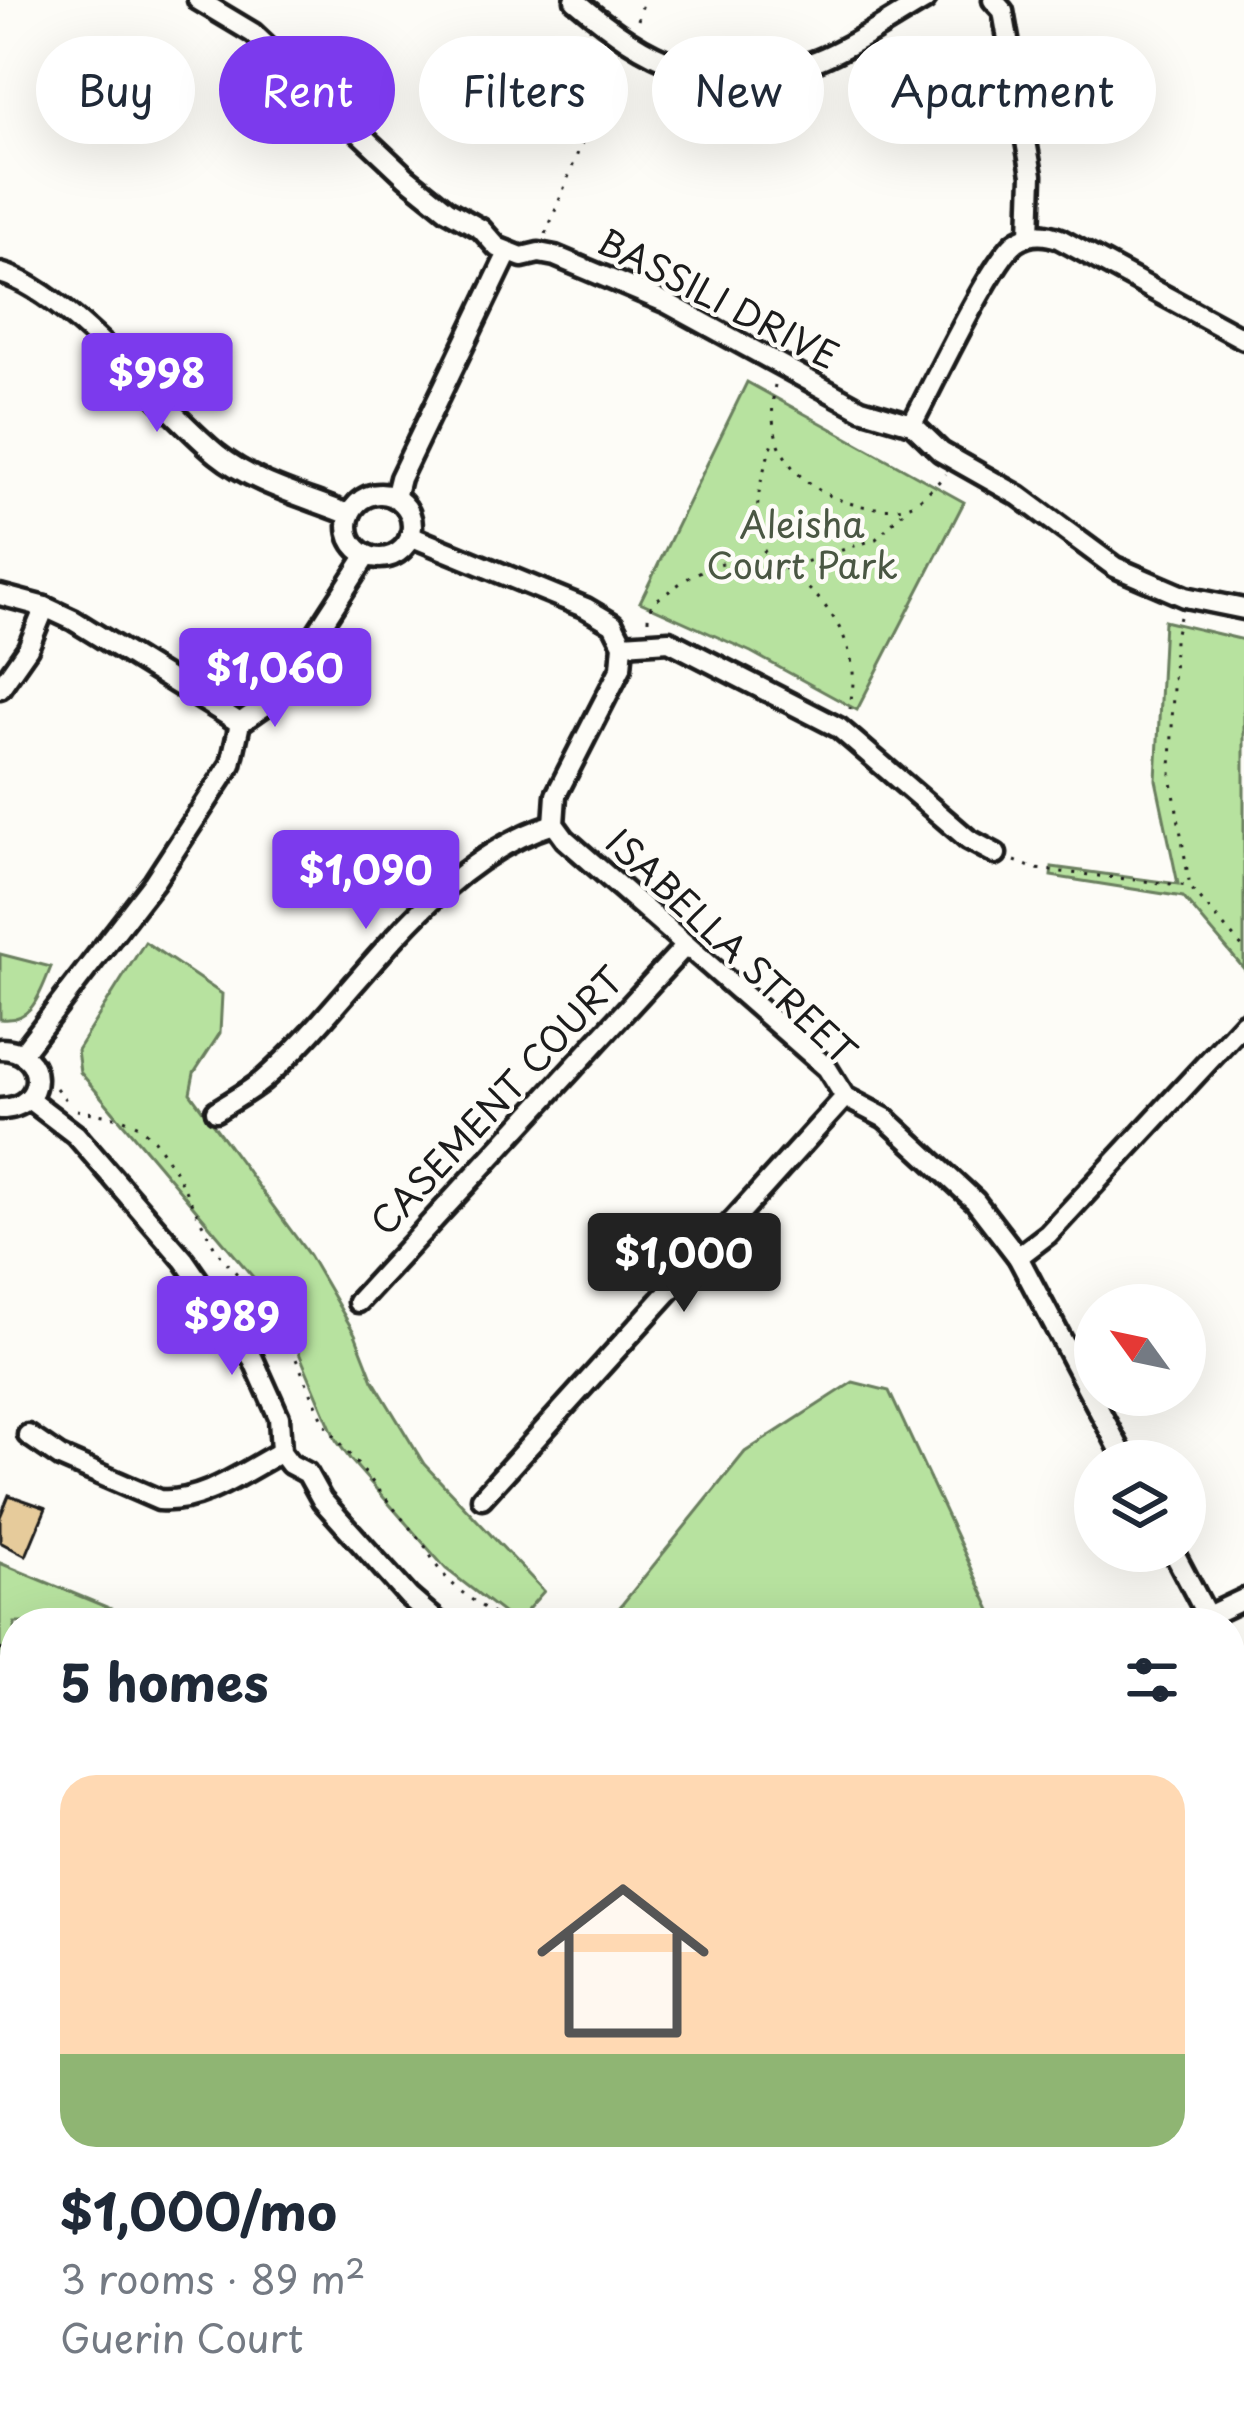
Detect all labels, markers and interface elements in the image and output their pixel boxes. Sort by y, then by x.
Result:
chip: Buy [36,36,195,144]
chip: Rent [219,36,395,144]
chip: Filters [419,36,628,144]
chip: New [652,36,824,144]
chip: Apartment [848,36,1156,144]
street label: BASSILI DRIVE [589,213,849,381]
pin: $998 [86,333,228,435]
text: $998 [109,342,205,401]
park label: Aleisha Court Park [706,496,898,591]
pin: $1,060 [177,628,373,730]
text: $1,060 [206,637,344,696]
street label: ISABELLA STREET [595,815,870,1077]
pin: $1,090 [268,830,464,932]
text: $1,090 [299,839,433,898]
street label: CASEMENT COURT [356,953,635,1246]
pin: $1,000 [586,1213,782,1315]
text: $1,000 [615,1222,753,1281]
pin: $989 [161,1276,303,1378]
north arrow [1074,1284,1206,1416]
map controls [1074,1284,1206,1572]
text: $989 [184,1285,280,1344]
button: layers [1074,1440,1206,1572]
text: 5 homes [60,1642,269,1719]
icon: filters [1119,1647,1185,1713]
icon: home [515,1853,731,2069]
text: $1,000/mo [60,2171,337,2248]
text: 3 rooms · 89 m² [60,2248,366,2307]
text: Guerin Court [60,2307,304,2366]

